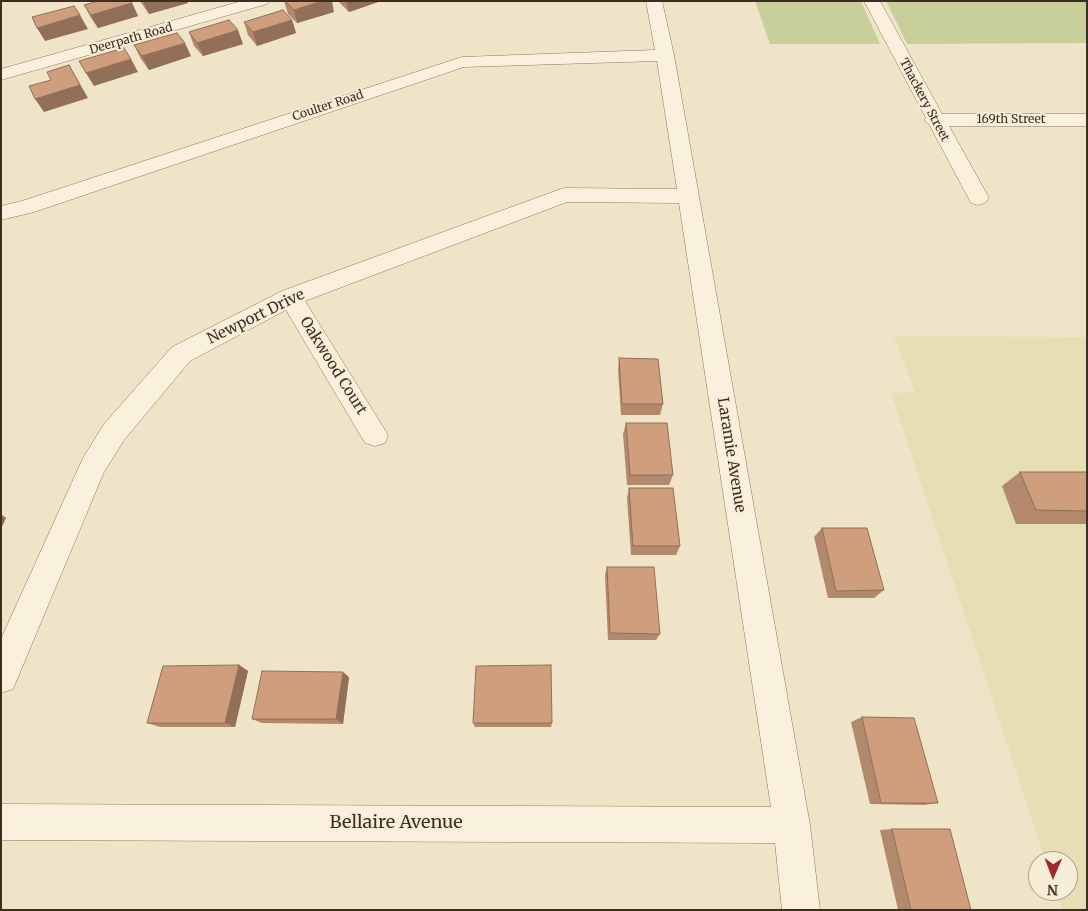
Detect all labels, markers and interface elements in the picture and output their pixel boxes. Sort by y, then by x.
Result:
street label: Deerpath Road [88,20,174,58]
street label: Thackery Street [896,56,952,144]
street label: Coulter Road [291,88,365,124]
street label: 169th Street [977,113,1045,127]
street label: Newport Drive [204,286,308,348]
street label: Oakwood Court [296,314,370,418]
street label: Laramie Avenue [713,396,749,514]
street label: Bellaire Avenue [329,812,463,834]
north arrow [1028,851,1078,901]
text: N [1047,881,1058,899]

